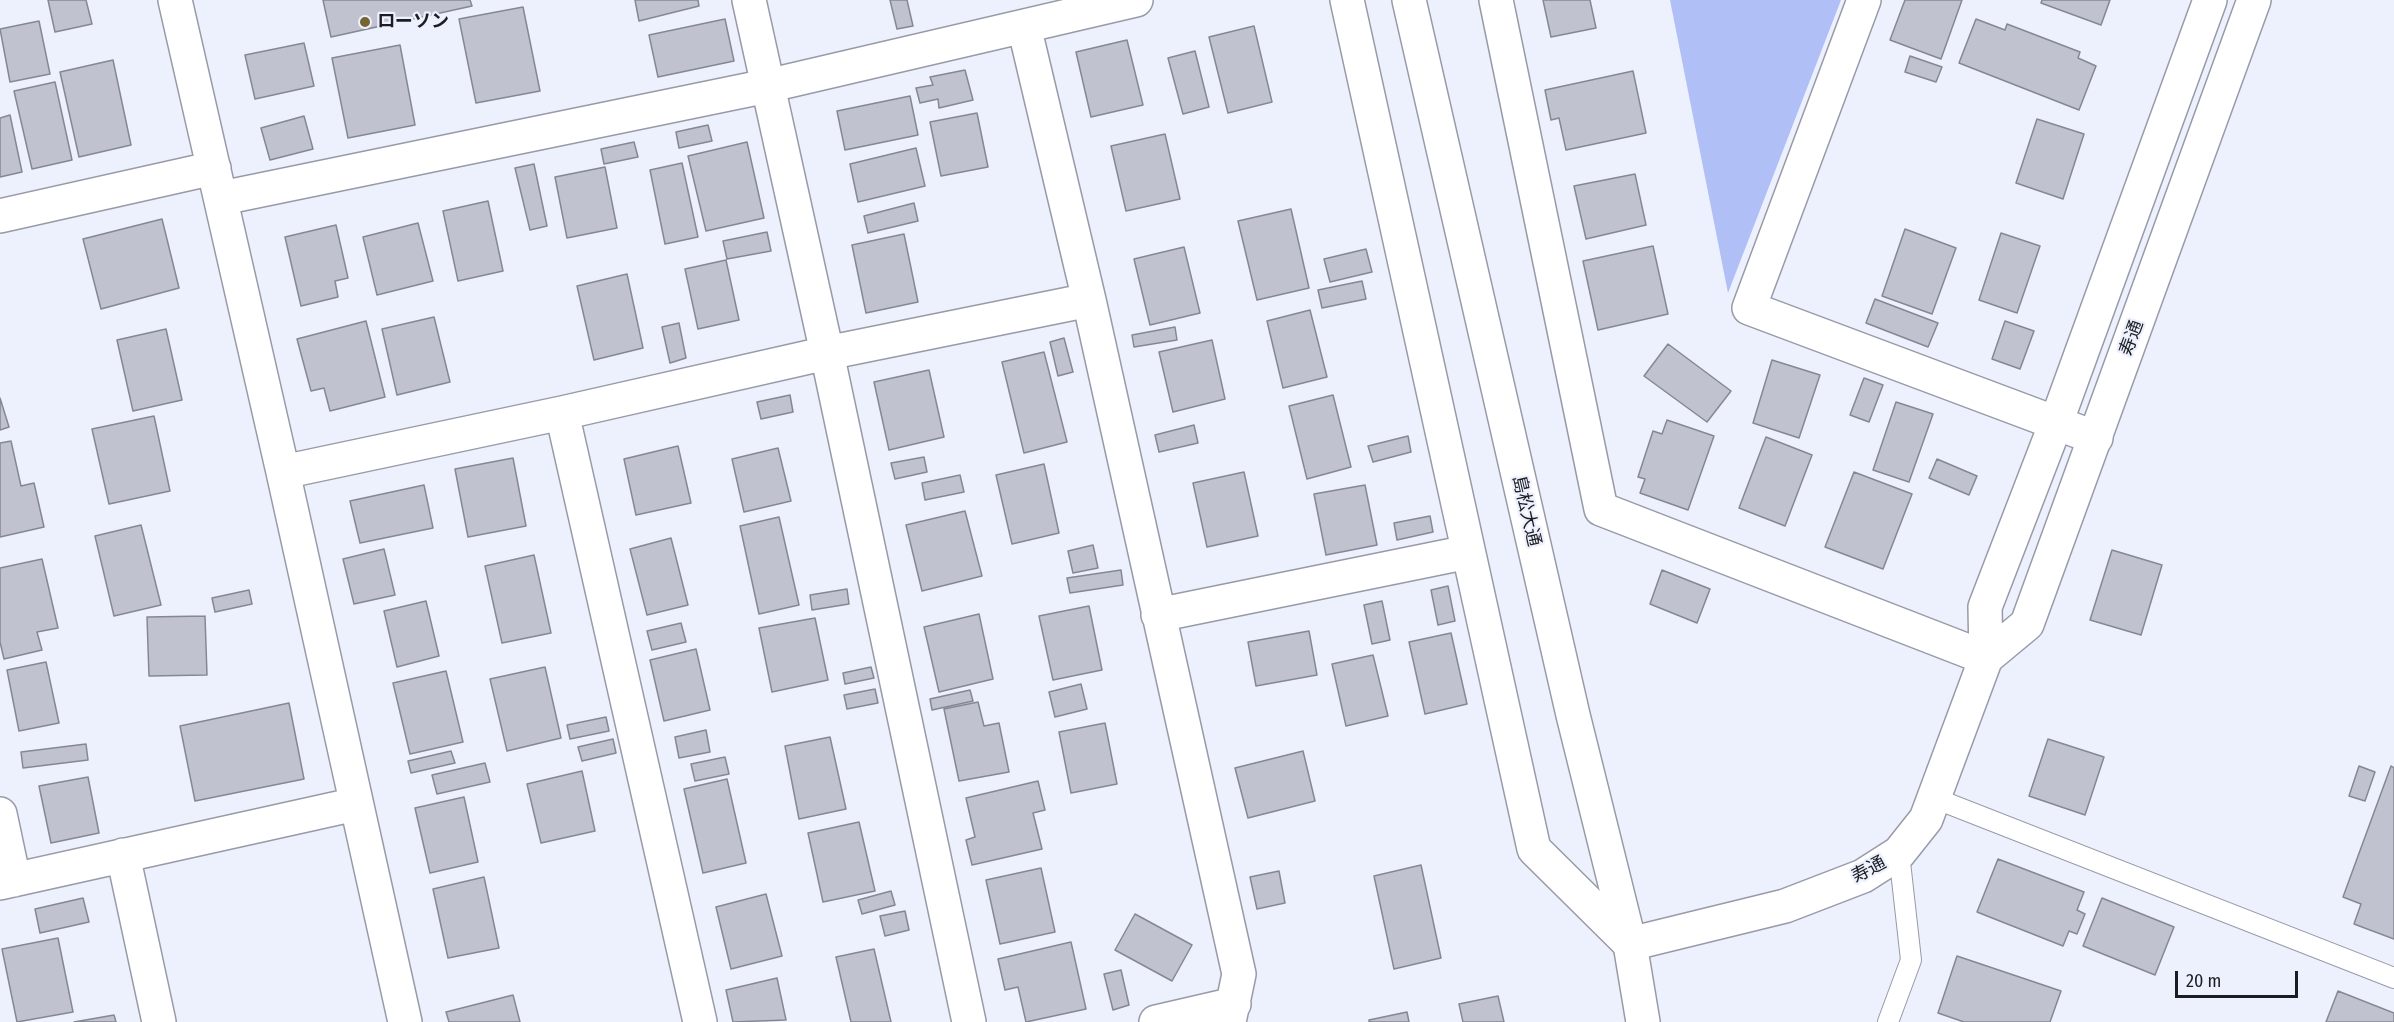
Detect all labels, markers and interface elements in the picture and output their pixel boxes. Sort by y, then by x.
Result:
place label: ローソン [377,11,449,33]
marker: ローソン [358,15,372,29]
street label: 寿通 [2116,317,2148,359]
street label: 島松大通 [1507,473,1545,549]
street label: 寿通 [1848,852,1890,888]
scale bar [2178,959,2301,997]
text: 20 m [2186,970,2221,992]

